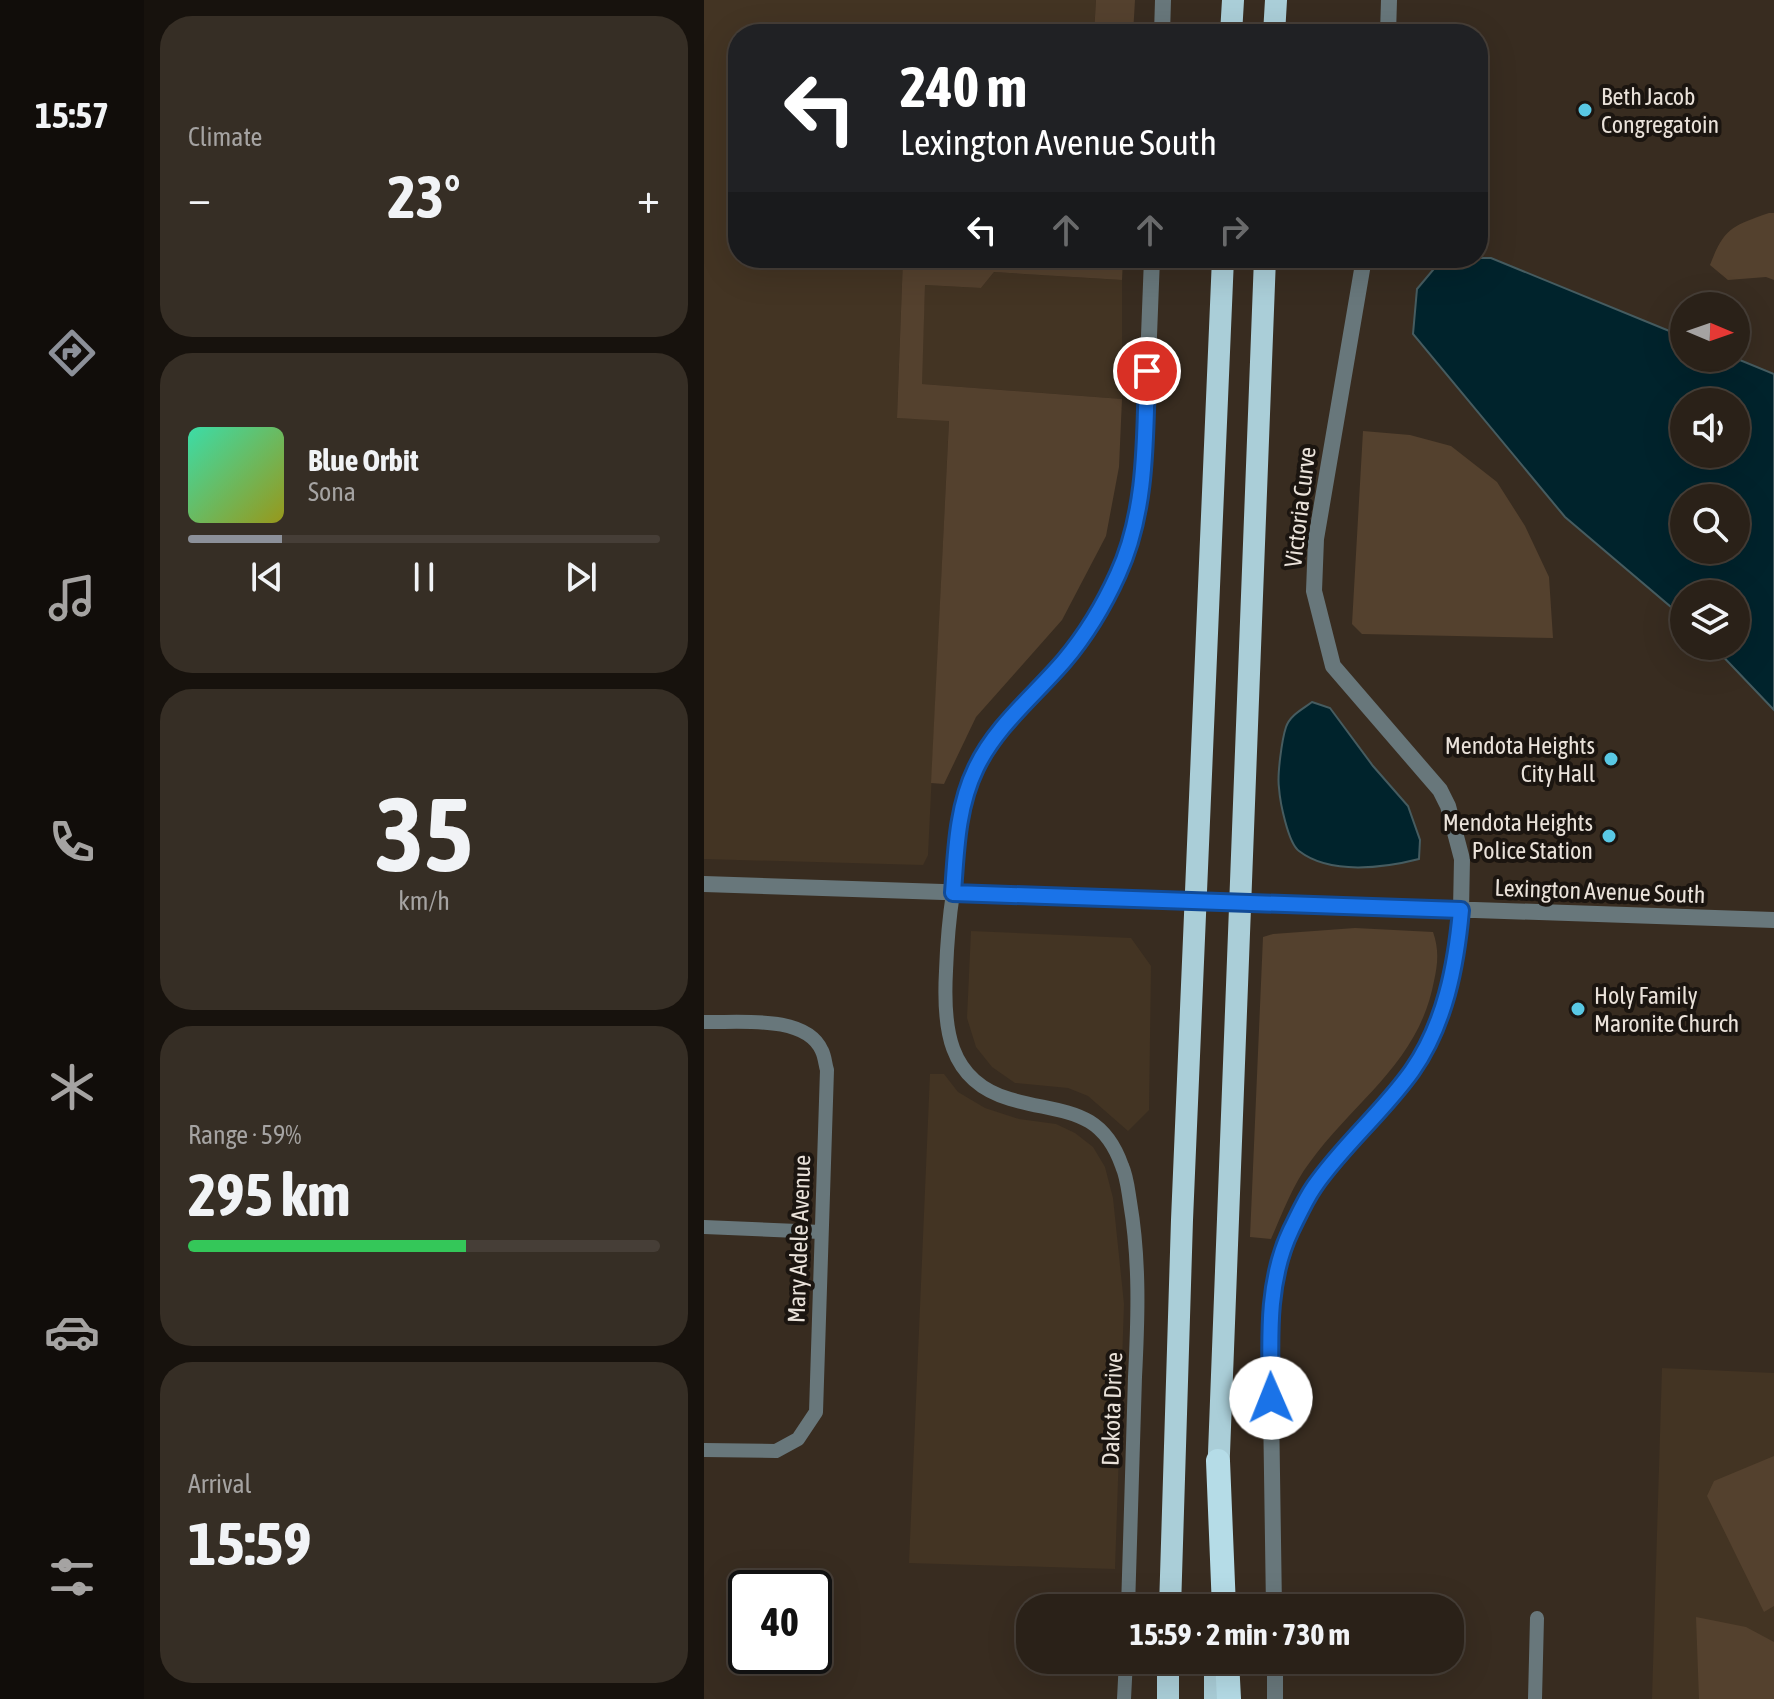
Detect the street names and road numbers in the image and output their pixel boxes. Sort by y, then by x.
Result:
street label: Victoria Curve [1279,445,1321,569]
street label: Lexington Avenue South [1494,874,1706,908]
street label: Mary Adele Avenue [783,1154,815,1324]
street label: Dakota Drive [1097,1352,1127,1466]

